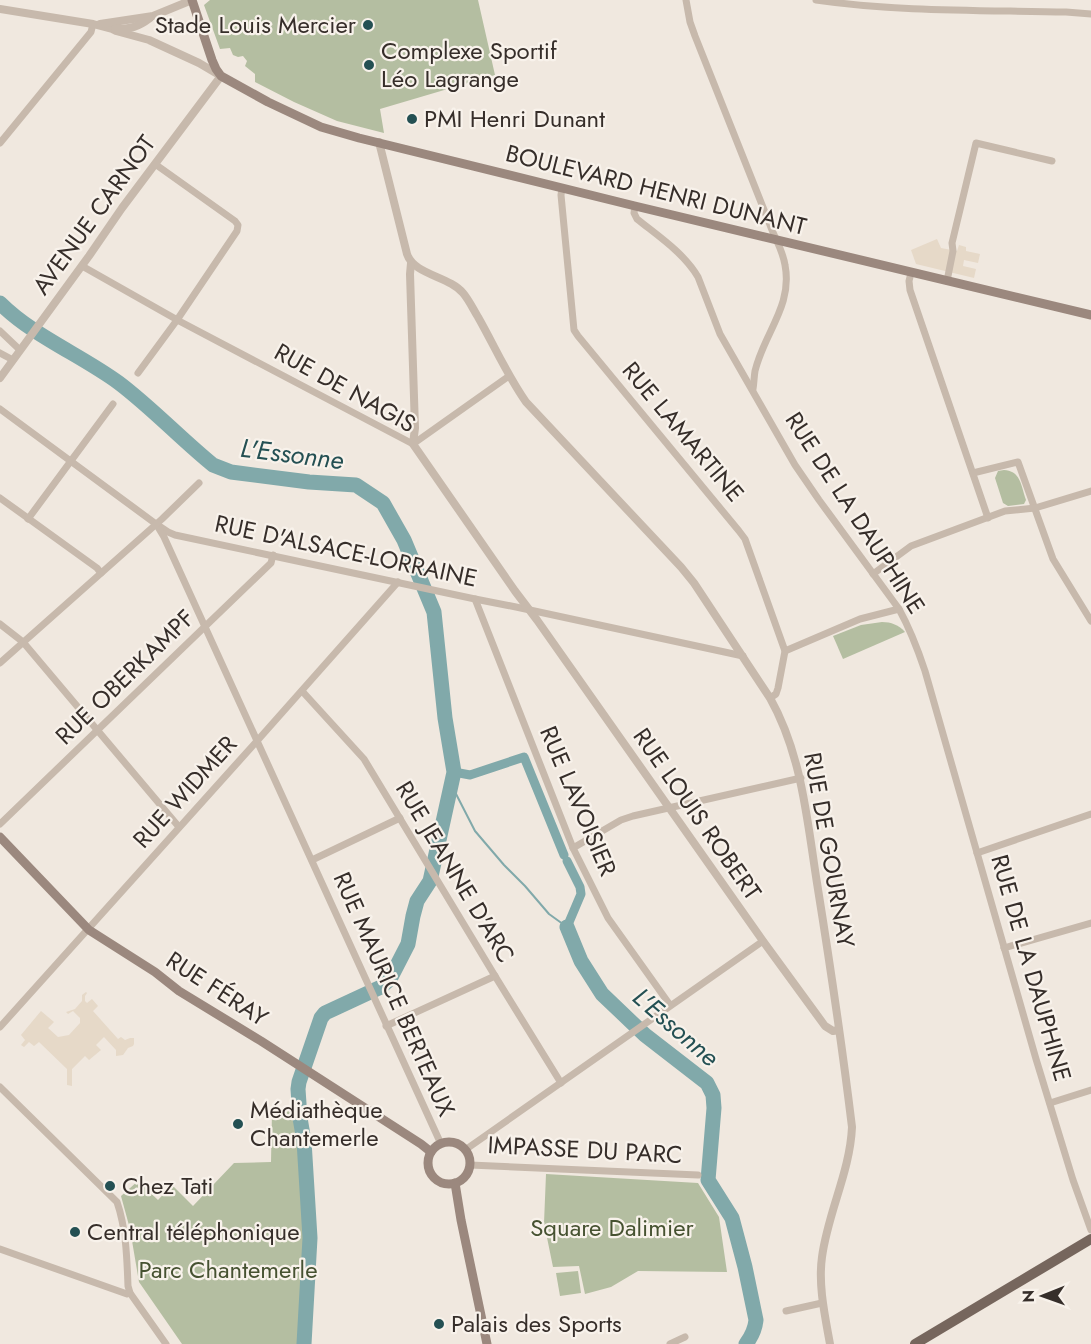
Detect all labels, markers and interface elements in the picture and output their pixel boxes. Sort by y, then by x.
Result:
place label: Stade Louis Mercier [155,7,357,42]
marker: Stade Louis Mercier [361,18,375,32]
place label: Complexe Sportif Léo Lagrange [381,33,558,96]
marker: Complexe Sportif Léo Lagrange [362,58,376,72]
place label: PMI Henri Dunant [424,101,605,136]
marker: PMI Henri Dunant [405,112,419,126]
street label: AVENUE CARNOT [24,128,164,302]
street label: BOULEVARD HENRI DUNANT [502,135,810,244]
street label: RUE DE NAGIS [268,334,422,441]
street label: RUE LAMARTINE [614,354,753,509]
street label: RUE DE LA DAUPHINE [777,405,934,621]
water label: L'Essonne [238,429,346,479]
street label: RUE D'ALSACE-LORRAINE [212,506,481,595]
street label: RUE OBERKAMPF [47,601,202,752]
street label: RUE LAVOISIER [531,720,626,882]
street label: RUE LOUIS ROBERT [625,721,770,907]
street label: RUE WIDMER [124,727,245,856]
street label: RUE DE GOURNAY [795,749,864,951]
street label: RUE JEANNE D'ARC [387,774,524,969]
street label: RUE DE LA DAUPHINE [982,850,1081,1085]
street label: RUE MAURICE BERTEAUX [325,866,464,1122]
street label: RUE FÉRAY [159,943,276,1035]
water label: L'Essonne [624,979,728,1075]
place label: Médiathèque Chantemerle [250,1092,383,1155]
marker: Médiathèque Chantemerle [231,1117,245,1131]
street label: IMPASSE DU PARC [487,1127,683,1172]
place label: Chez Tati [122,1168,214,1203]
marker: Chez Tati [103,1179,117,1193]
park label: Square Dalimier [530,1210,695,1245]
place label: Central téléphonique [87,1214,300,1249]
marker: Central téléphonique [68,1225,82,1239]
park label: Parc Chantemerle [138,1252,318,1287]
north arrow [1013,1266,1073,1326]
text: N [1017,1290,1040,1303]
place label: Palais des Sports [451,1306,622,1341]
marker: Palais des Sports [432,1317,446,1331]

